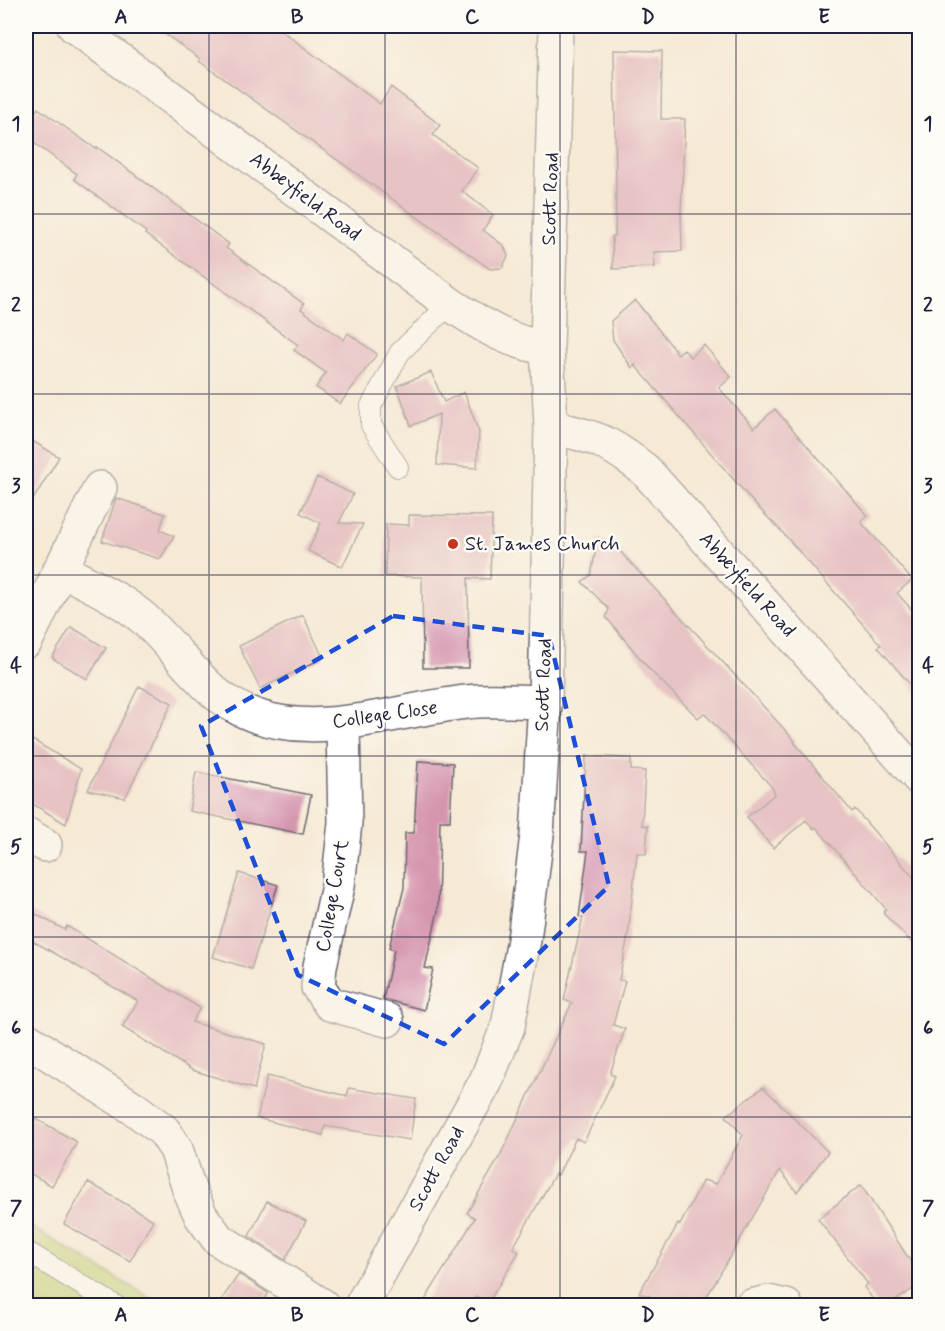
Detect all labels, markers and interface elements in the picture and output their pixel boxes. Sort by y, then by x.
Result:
text: A [114,4,128,31]
text: B [291,4,304,31]
text: C [465,4,480,31]
text: D [641,4,655,31]
text: E [818,4,830,31]
text: 1 [12,111,20,138]
text: 1 [924,111,932,138]
street label: Abbeyfield Road [244,146,366,248]
street label: Scott Road [536,152,566,246]
text: 2 [11,292,21,319]
text: 2 [923,292,933,319]
text: 3 [11,473,21,500]
text: 3 [923,473,933,500]
street label: Abbeyfield Road [692,527,802,643]
place label: St. James Church [465,531,620,558]
marker: St. James Church [446,537,460,551]
street label: Scott Road [529,638,559,732]
text: 4 [10,653,22,680]
text: 4 [922,653,934,680]
street label: College Close [331,694,439,736]
text: 5 [10,834,22,861]
text: 5 [922,834,934,861]
street label: College Court [310,837,356,954]
text: 6 [11,1015,21,1042]
text: 6 [923,1015,933,1042]
street label: Scott Road [403,1122,471,1216]
text: 7 [10,1195,22,1222]
text: 7 [922,1195,934,1222]
text: A [114,1302,128,1329]
text: B [291,1302,304,1329]
text: C [465,1302,480,1329]
text: D [641,1302,655,1329]
text: E [818,1302,830,1329]

